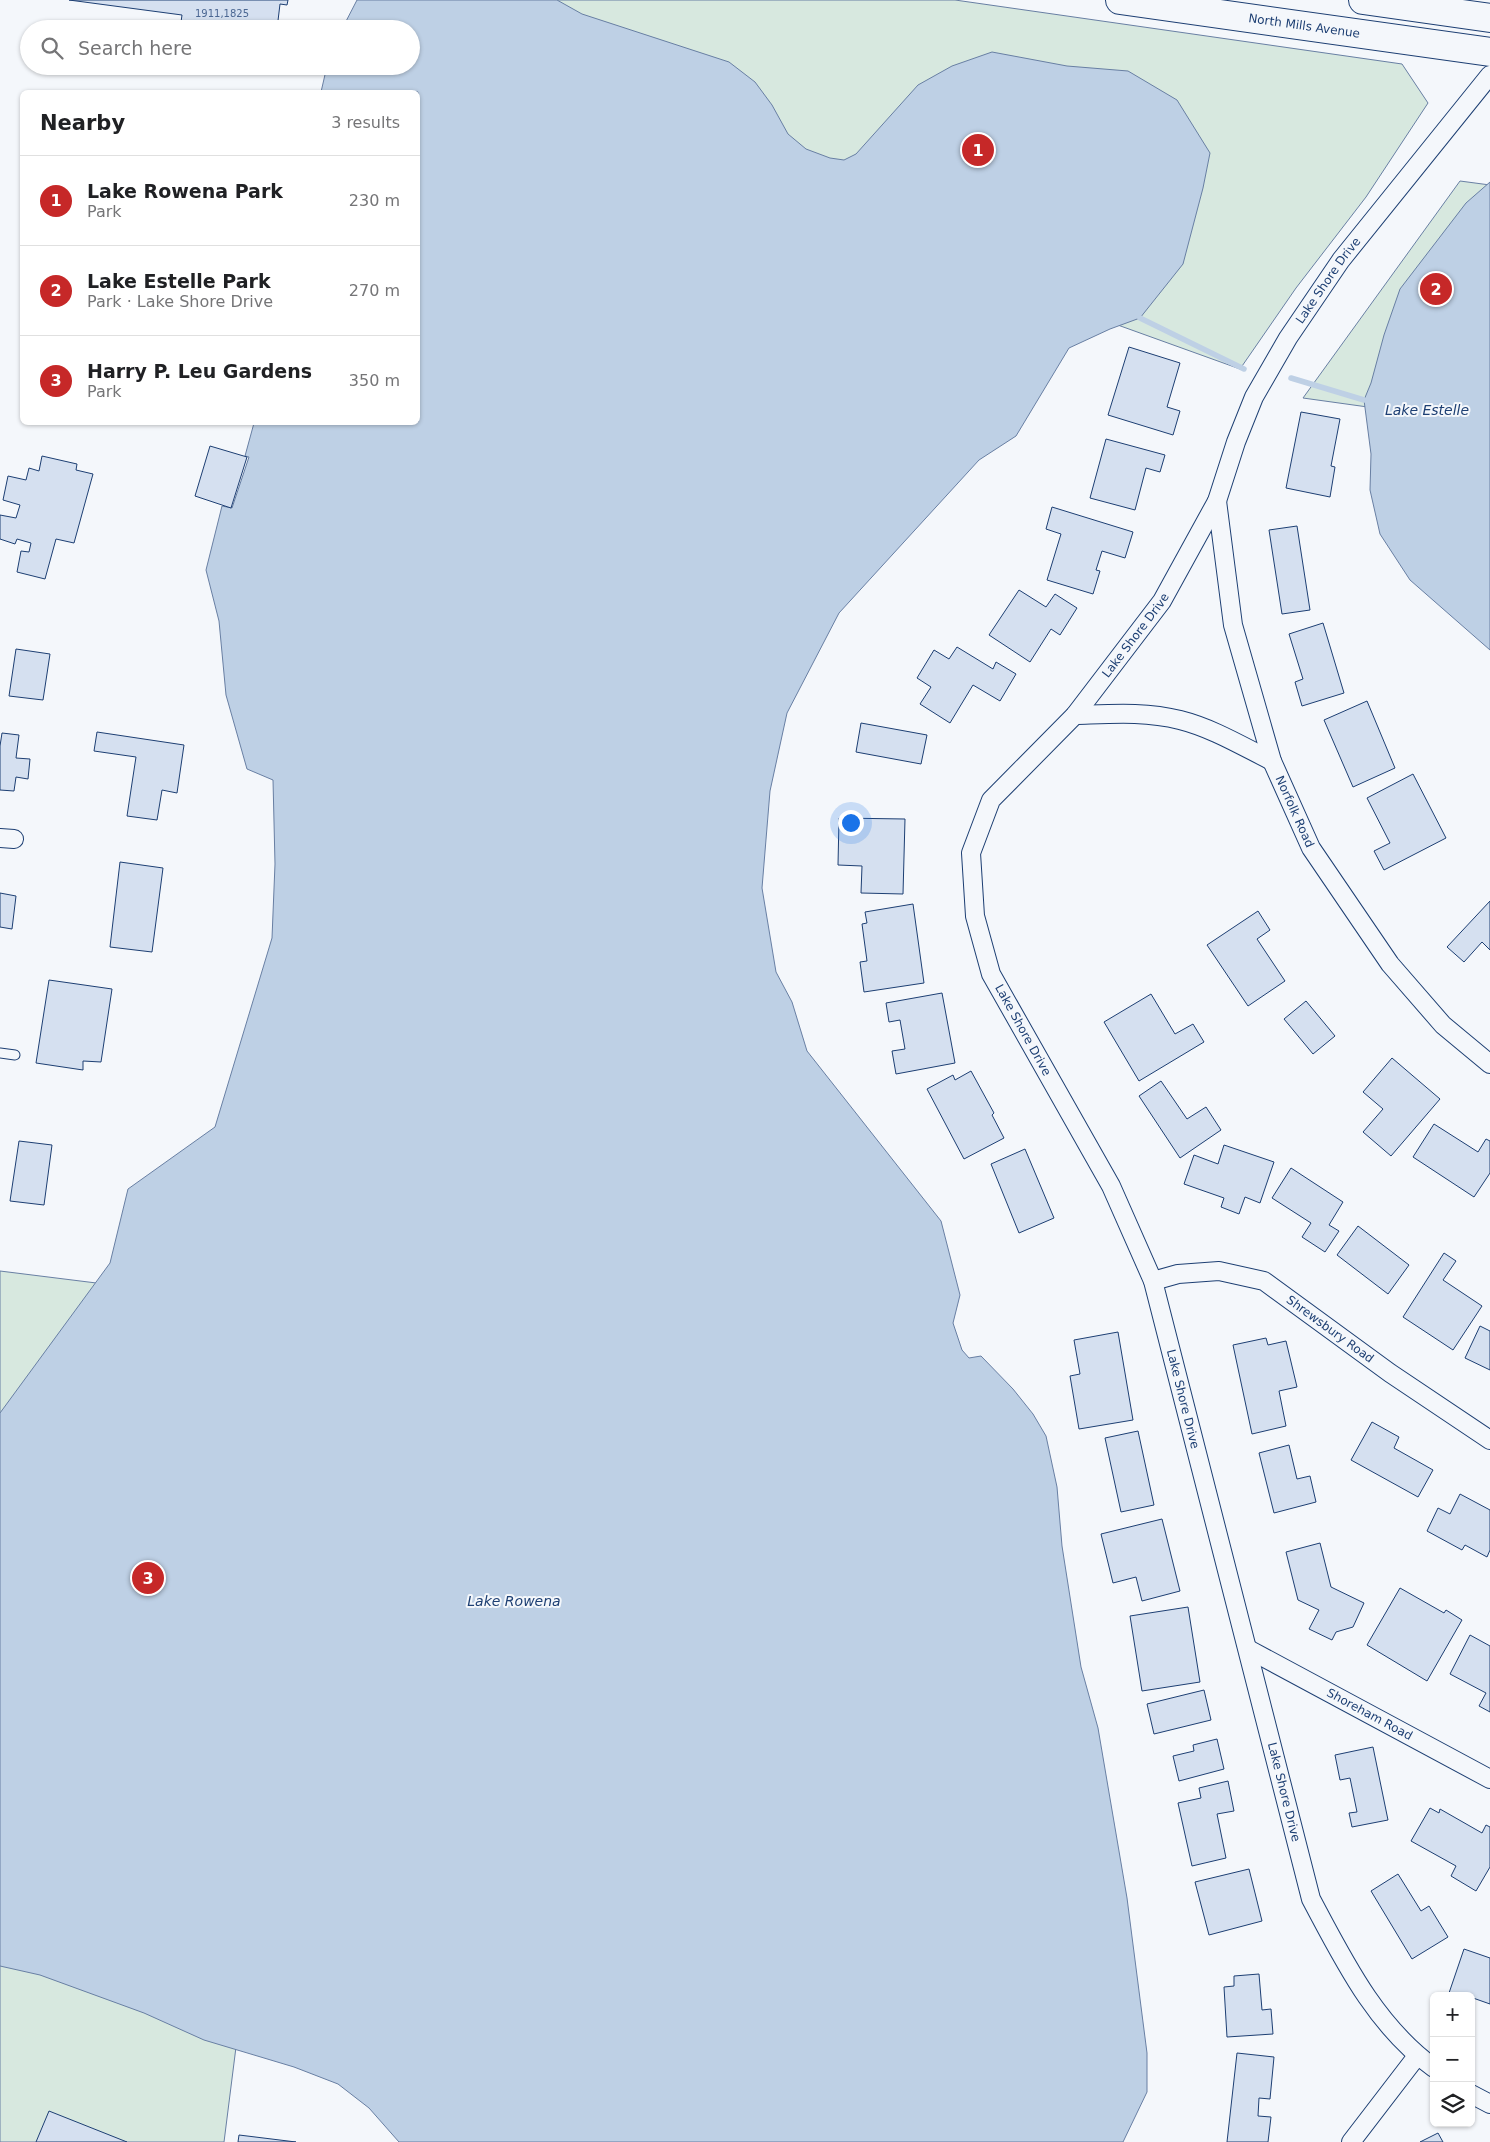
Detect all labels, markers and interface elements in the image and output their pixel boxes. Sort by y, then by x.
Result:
house number: 1911,1825 [195,8,249,19]
street label: North Mills Avenue [1247,11,1361,41]
search box [20,20,420,75]
icon: search [38,34,66,62]
text: Search here [78,37,192,59]
text: Nearby [40,111,125,135]
text: 3 results [331,113,400,132]
pin: 1 [962,131,994,169]
text: Lake Rowena Park [87,180,283,202]
text: 1 [50,191,62,210]
text: 230 m [349,191,400,210]
text: Park [87,202,122,221]
street label: Lake Shore Drive [1293,235,1363,326]
text: Lake Estelle Park [87,270,271,292]
pin: 2 [1420,270,1452,308]
text: 2 [50,281,62,300]
text: 270 m [349,281,400,300]
text: Park · Lake Shore Drive [87,292,273,311]
text: Harry P. Leu Gardens [87,360,312,382]
text: 3 [50,371,62,390]
text: 350 m [349,371,400,390]
text: Park [87,382,122,401]
water label: Lake Estelle [1385,402,1469,418]
street label: Lake Shore Drive [1099,591,1172,680]
street label: Norfolk Road [1273,774,1317,850]
your location [838,810,864,836]
street label: Lake Shore Drive [992,982,1054,1078]
street label: Shrewsbury Road [1284,1293,1376,1366]
street label: Lake Shore Drive [1164,1348,1202,1450]
pin: 3 [132,1559,164,1597]
water label: Lake Rowena [467,1593,561,1609]
street label: Shoreham Road [1324,1686,1415,1743]
street label: Lake Shore Drive [1265,1741,1303,1843]
map controls [1430,1992,1475,2127]
button: + [1430,1992,1475,2037]
button: − [1430,2037,1475,2082]
button: layers [1430,2082,1475,2127]

